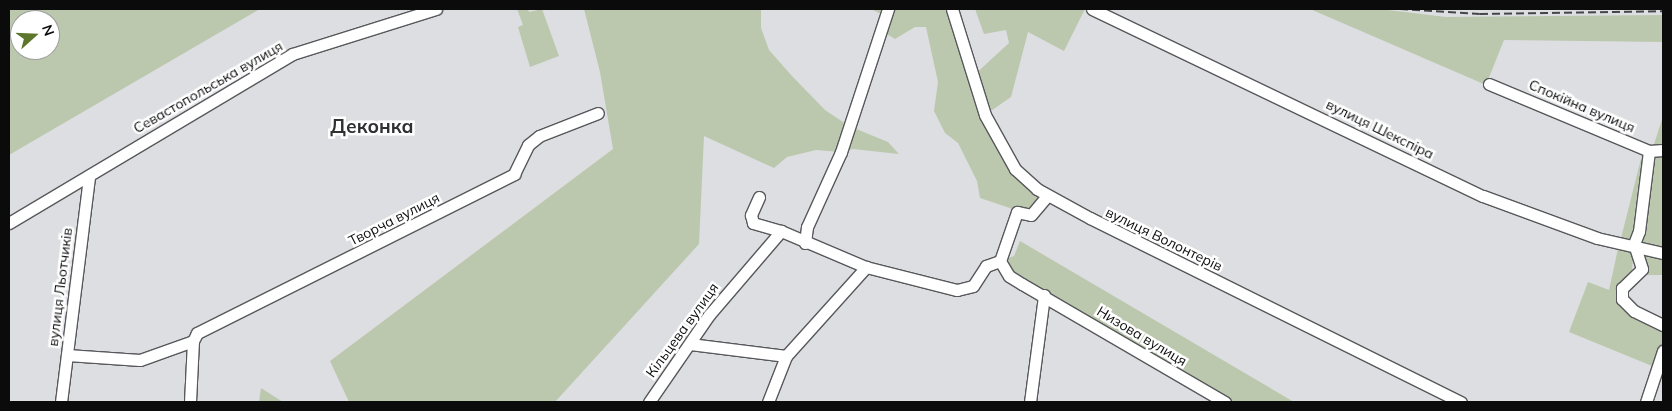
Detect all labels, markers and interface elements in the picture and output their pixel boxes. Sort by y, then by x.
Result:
north arrow [10,10,60,60]
text: N [38,22,58,38]
street label: Севастопольська вулиця [130,37,286,137]
street label: Спокійна вулиця [1526,76,1638,136]
street label: вулиця Шекспіра [1323,96,1437,162]
district label: Деконка [330,116,414,138]
street label: Творча вулиця [346,189,442,249]
street label: вулиця Волонтерів [1103,203,1225,275]
street label: вулиця Льотчиків [44,227,76,347]
street label: Кільцева вулиця [642,279,722,381]
street label: Низова вулиця [1094,303,1190,369]

